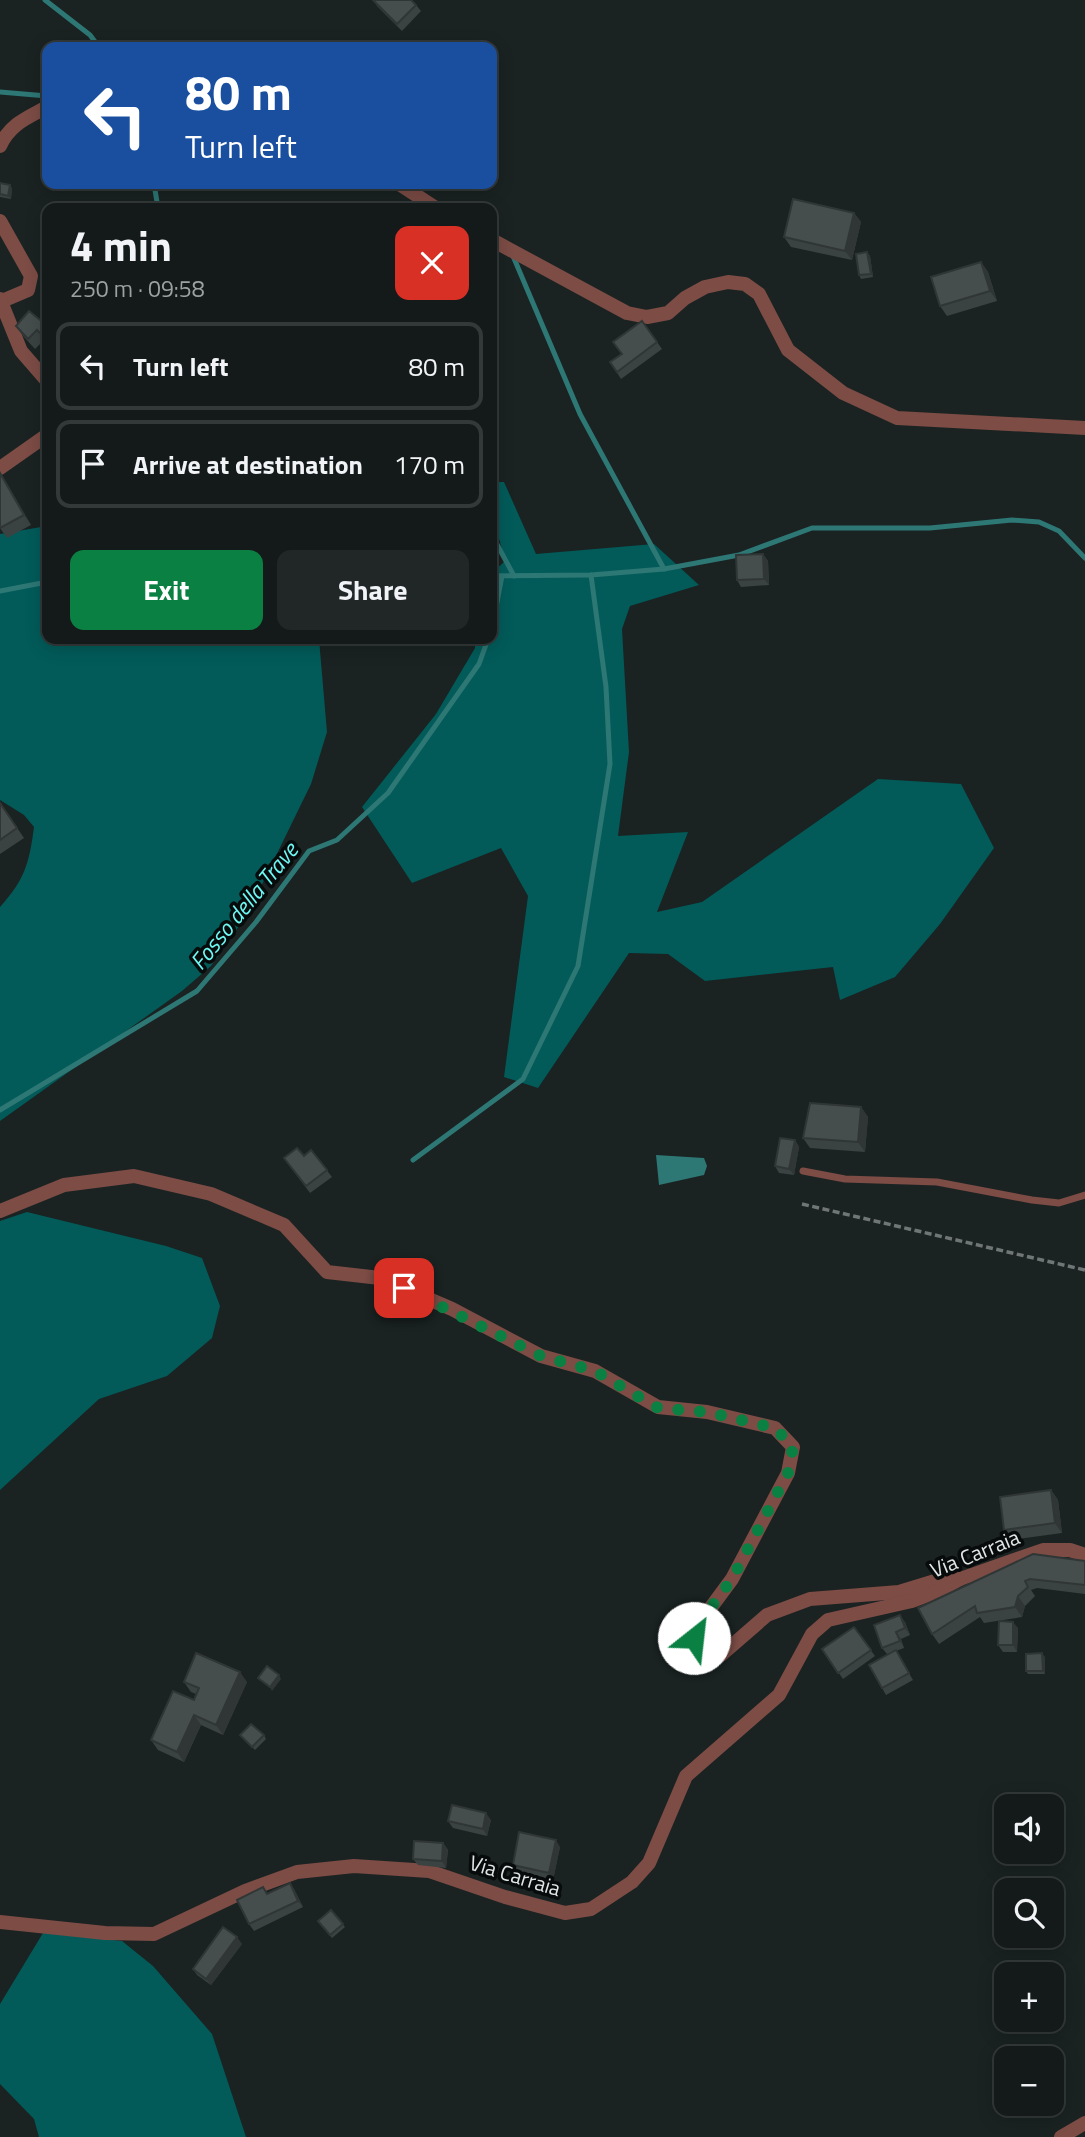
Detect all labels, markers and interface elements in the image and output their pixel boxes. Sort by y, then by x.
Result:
text: 80 m [185,54,292,129]
icon: left [70,70,161,161]
text: Turn left [185,122,297,170]
text: 4 min [70,213,172,277]
button: close [395,226,469,300]
text: 250 m · 09:58 [70,271,205,306]
icon: left [74,347,112,385]
text: Turn left [133,347,228,386]
text: 80 m [408,347,465,386]
icon: arrive [74,445,112,483]
text: Arrive at destination [133,445,363,484]
text: 170 m [394,445,465,484]
button: Exit [70,550,263,630]
button: Share [277,550,469,630]
water label: Fosso della Trave [181,833,307,977]
pin [374,1258,434,1318]
icon: arrive [385,1269,423,1307]
street label: Via Carraia [925,1520,1025,1586]
position arrow [657,1601,731,1675]
map controls [994,1794,1064,2116]
button: sound [994,1794,1064,1864]
street label: Via Carraia [466,1846,565,1904]
button: search [994,1878,1064,1948]
button: + [994,1962,1064,2032]
button: − [994,2046,1064,2116]

